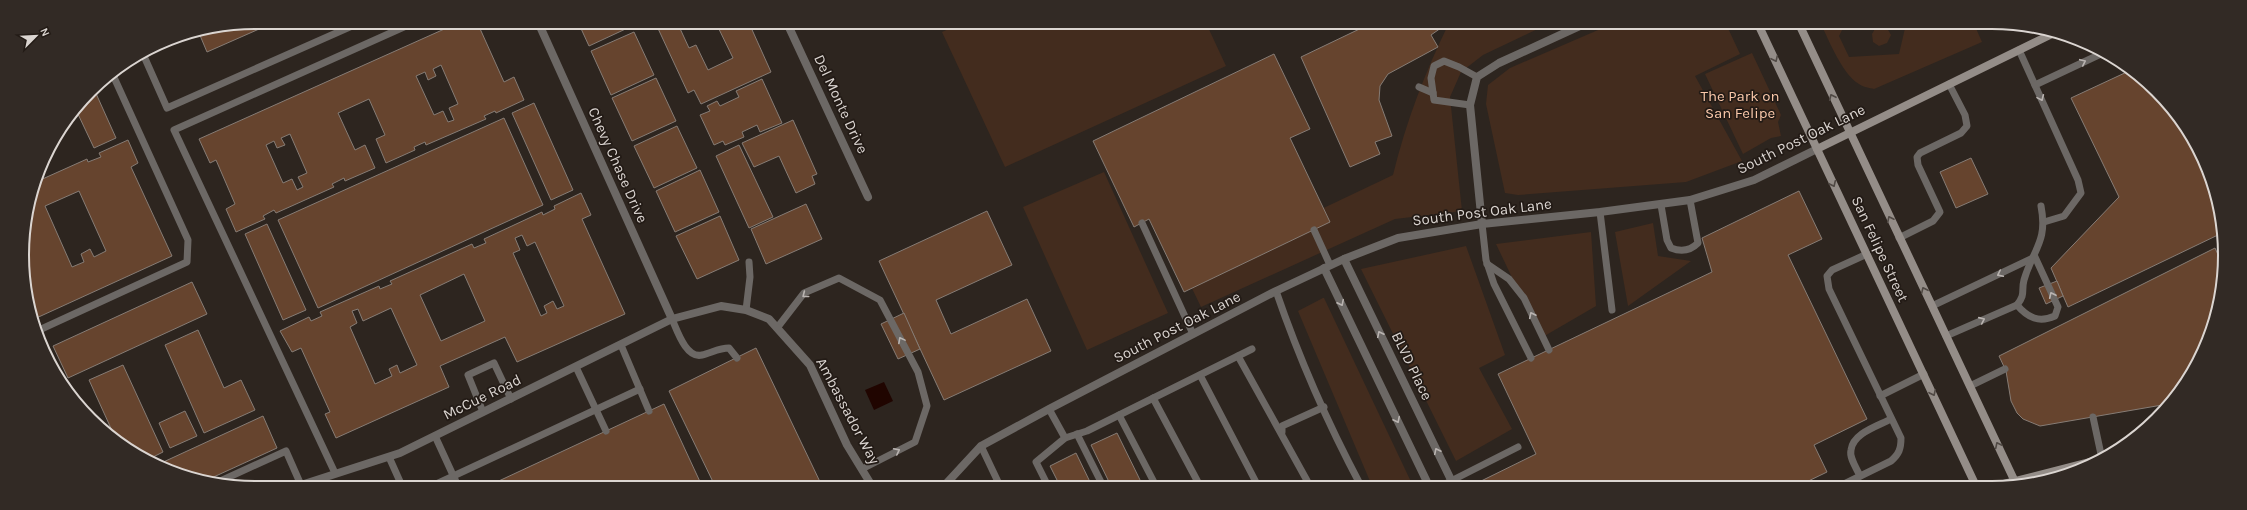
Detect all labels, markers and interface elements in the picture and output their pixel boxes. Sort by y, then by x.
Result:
north arrow [16,16,56,56]
text: N [37,26,52,38]
street label: Del Monte Drive [810,52,872,156]
one-way arrow [1770,55,1778,62]
one-way arrow [2078,59,2086,67]
park label: The Park on San Felipe [1700,87,1780,122]
one-way arrow [1829,93,1837,101]
one-way arrow [2036,94,2044,102]
street label: South Post Oak Lane [1734,100,1868,178]
street label: Chevy Chase Drive [584,104,652,226]
one-way arrow [1828,179,1836,187]
street label: San Felipe Street [1848,193,1913,305]
street label: South Post Oak Lane [1411,195,1553,229]
one-way arrow [1887,216,1895,224]
one-way arrow [1996,269,2004,277]
street label: South Post Oak Lane [1110,287,1244,367]
one-way arrow [1921,287,1929,294]
one-way arrow [802,290,810,297]
one-way arrow [2049,292,2057,300]
one-way arrow [1336,299,1344,307]
one-way arrow [1529,311,1537,319]
one-way arrow [1978,317,1985,325]
street label: BLVD Place [1388,329,1436,403]
one-way arrow [1378,331,1385,338]
one-way arrow [899,337,906,344]
street label: Ambassador Way [812,355,884,467]
street label: McCue Road [440,370,524,424]
one-way arrow [1928,388,1936,396]
one-way arrow [1393,416,1400,424]
one-way arrow [1995,442,2003,450]
one-way arrow [1434,448,1442,455]
one-way arrow [892,449,900,456]

